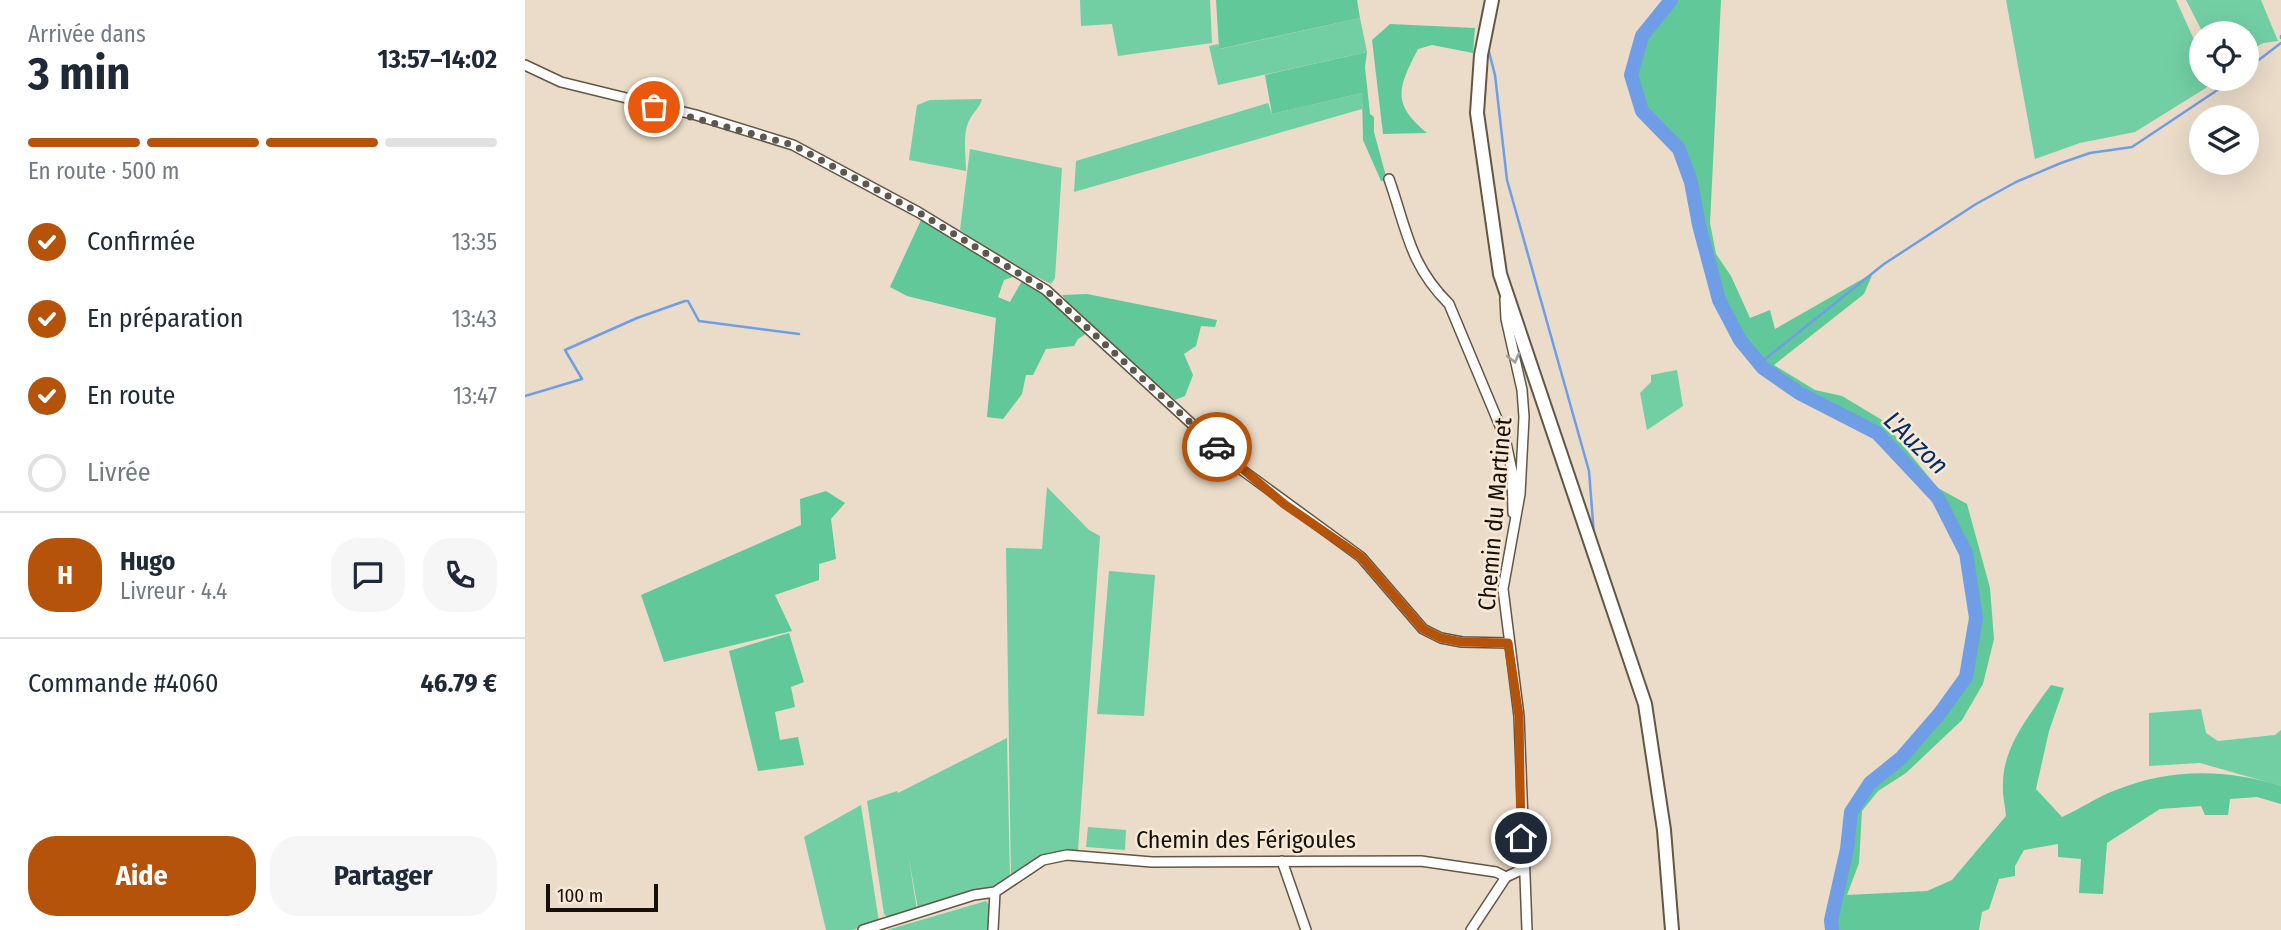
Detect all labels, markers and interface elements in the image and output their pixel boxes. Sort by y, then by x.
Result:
text: Arrivée dans [28,20,146,48]
map controls [2189,21,2259,175]
button: locate [2189,21,2259,91]
text: 13:57–14:02 [377,44,497,75]
text: 3 min [28,46,130,101]
pin [624,77,684,137]
icon: bag [635,88,673,126]
button: layers [2189,105,2259,175]
text: En route · 500 m [28,157,179,185]
icon: check [28,223,66,261]
text: Confirmée [87,226,195,257]
text: 13:35 [452,228,497,256]
icon: check [28,300,66,338]
text: En préparation [87,303,244,334]
text: 13:43 [452,305,497,333]
one-way arrow [1506,352,1521,364]
icon: check [28,377,66,415]
text: En route [87,380,175,411]
text: 13:47 [453,382,497,410]
water label: L'Auzon [1877,405,1955,481]
courier [1182,412,1252,482]
street label: Chemin du Martinet [1473,416,1517,612]
icon: car [1198,428,1236,466]
text: Livrée [87,457,151,488]
button: chat [331,538,405,612]
button: phone [423,538,497,612]
text: Hugo [120,546,175,577]
text: H [57,560,73,591]
text: Livreur · 4.4 [120,577,227,605]
text: Commande #4060 [28,668,219,699]
text: 46.79 € [420,668,497,699]
pin [1491,808,1551,868]
icon: home [1502,819,1540,857]
street label: Chemin des Férigoules [1136,826,1356,854]
button: Aide [28,836,256,916]
button: Partager [270,836,497,916]
scale bar [546,881,658,913]
text: 100 m [557,884,603,907]

